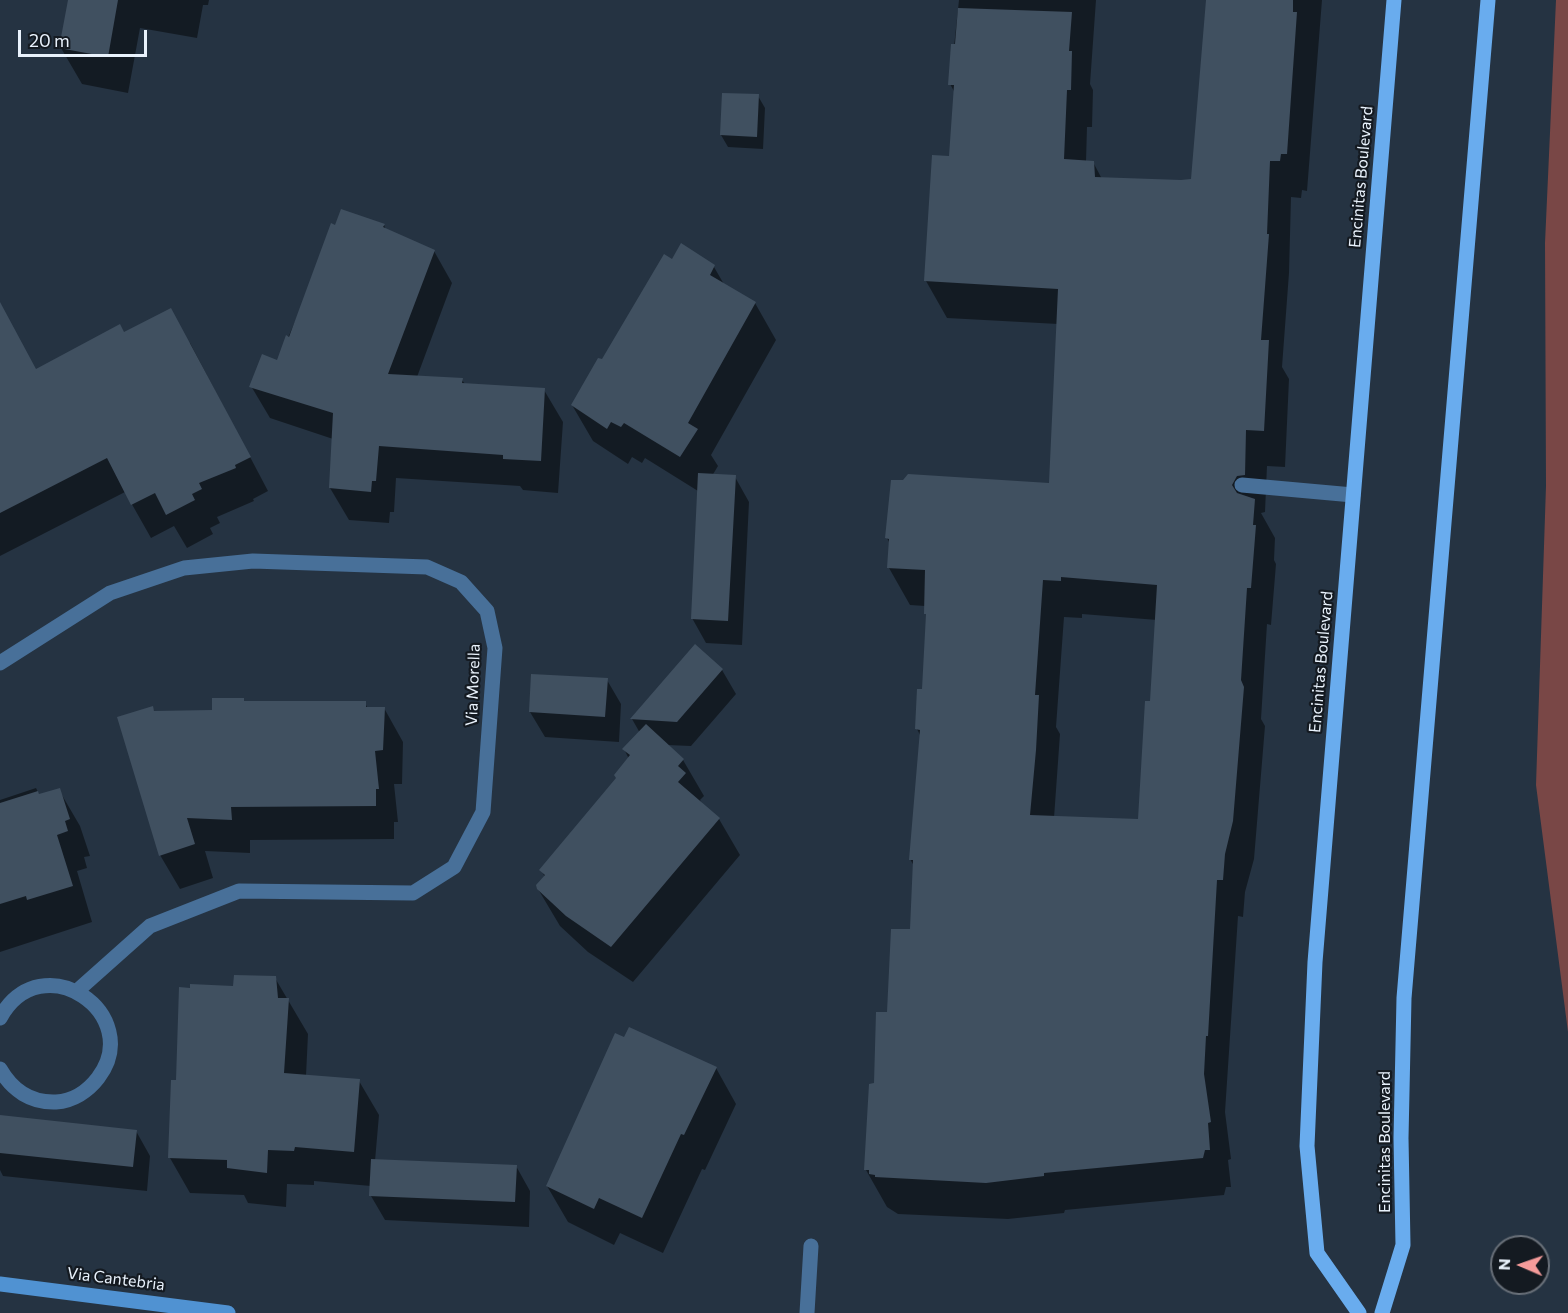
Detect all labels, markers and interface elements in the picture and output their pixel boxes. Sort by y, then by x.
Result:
scale bar [21,18,150,56]
text: 20 m [29,29,70,51]
street label: Encinitas Boulevard [1345,105,1377,249]
street label: Encinitas Boulevard [1305,590,1337,734]
street label: Via Morella [462,643,484,727]
street label: Encinitas Boulevard [1375,1071,1395,1213]
north arrow [1490,1235,1550,1295]
text: N [1494,1258,1513,1271]
street label: Via Cantebria [66,1263,166,1295]

